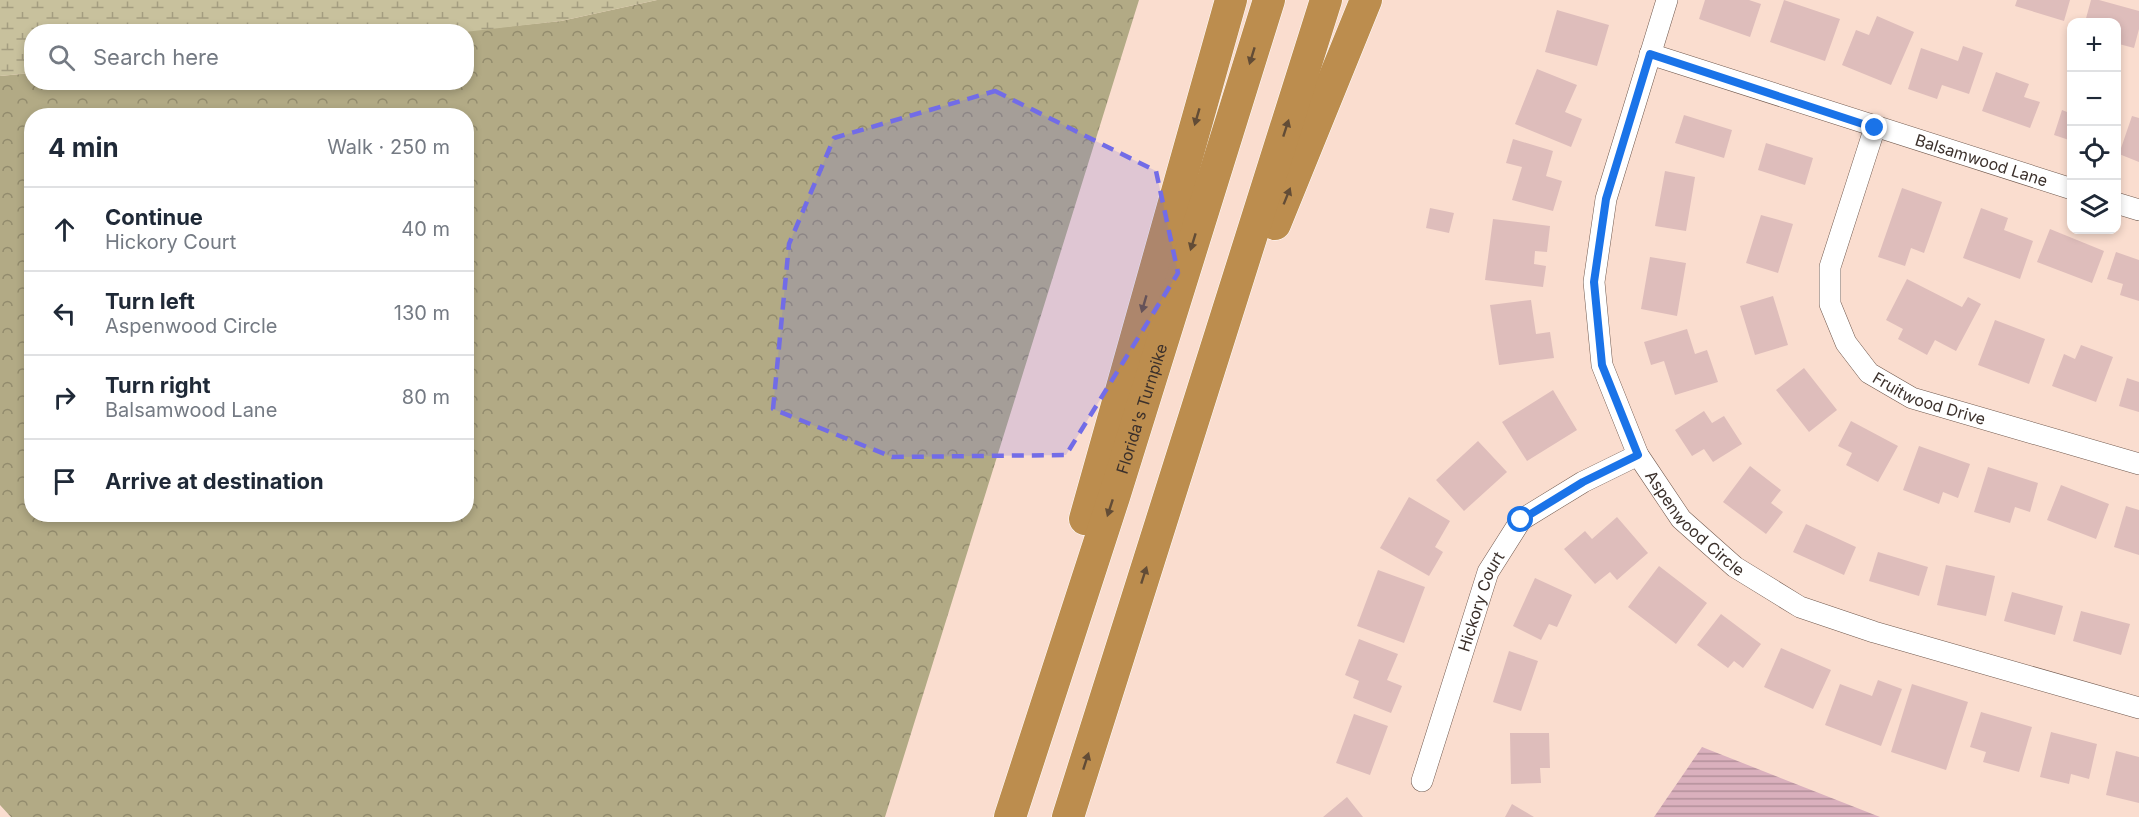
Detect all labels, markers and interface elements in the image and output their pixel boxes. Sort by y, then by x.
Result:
map controls [2067,18,2121,234]
button: + [2067,18,2121,72]
search box [24,24,474,90]
icon: search [45,41,78,74]
text: Search here [93,44,219,70]
one-way arrow [1246,47,1256,65]
button: − [2067,72,2121,126]
one-way arrow [1192,108,1202,126]
route end [1861,114,1887,140]
one-way arrow [1282,119,1291,137]
button: locate [2067,126,2121,180]
street label: Balsamwood Lane [1913,130,2050,191]
text: 4 min [48,132,119,163]
text: Walk · 250 m [327,135,450,159]
button: layers [2067,180,2121,234]
one-way arrow [1283,187,1292,205]
text: Continue [105,204,203,230]
icon: ahead [48,213,81,246]
text: 40 m [401,217,450,241]
text: Hickory Court [105,230,236,254]
one-way arrow [1188,233,1197,251]
text: Turn left [105,288,195,314]
one-way arrow [1139,296,1148,314]
icon: left [48,297,81,330]
text: 130 m [394,301,450,325]
text: Aspenwood Circle [105,314,278,338]
street label: Florida's Turnpike [1112,341,1171,476]
street label: Fruitwood Drive [1869,367,1988,429]
text: Turn right [105,372,211,398]
icon: right [48,381,81,414]
text: 80 m [402,385,450,409]
text: Balsamwood Lane [105,398,277,422]
icon: arrive [48,465,81,498]
street label: Aspenwood Circle [1641,467,1748,580]
text: Arrive at destination [105,468,324,494]
one-way arrow [1105,499,1114,517]
route start [1507,506,1533,532]
street label: Hickory Court [1454,548,1508,654]
one-way arrow [1140,566,1150,584]
one-way arrow [1081,752,1091,770]

